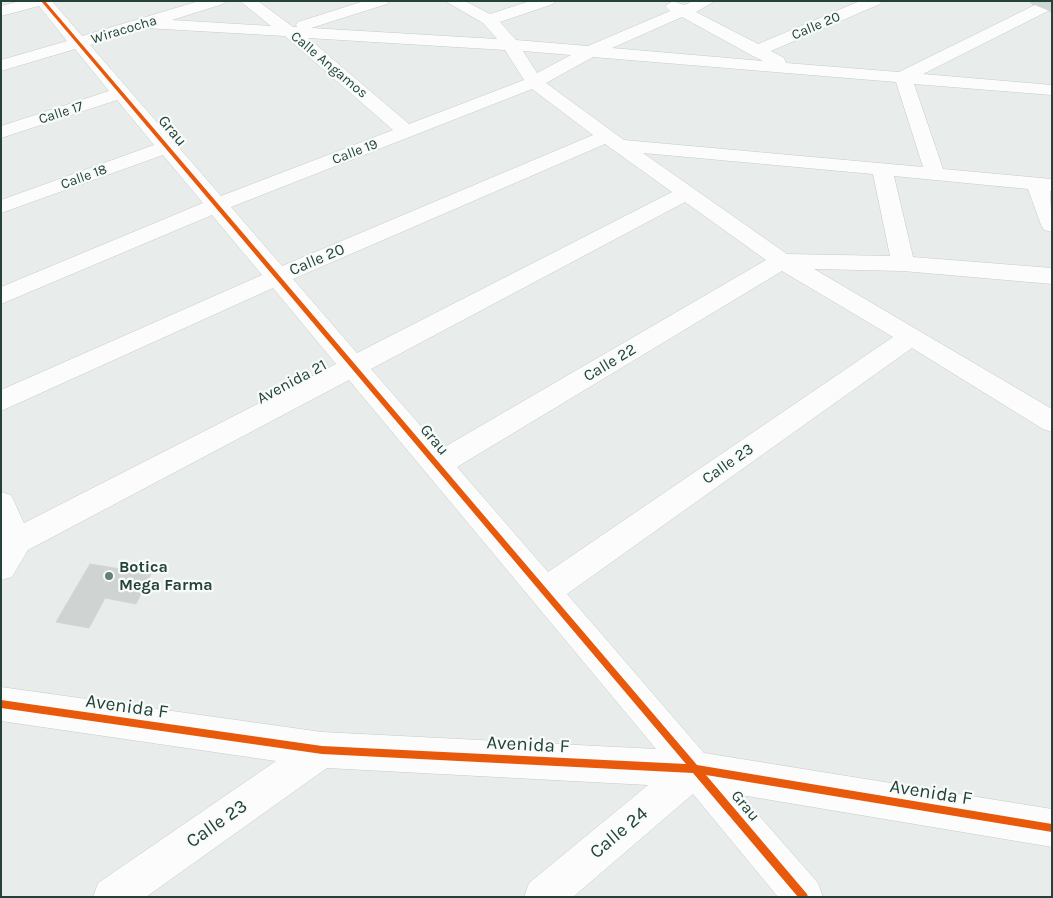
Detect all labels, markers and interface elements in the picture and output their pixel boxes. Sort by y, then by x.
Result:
street label: Calle 20 [789,8,843,44]
street label: Wiracocha [89,12,159,48]
street label: Calle Angamos [287,28,371,102]
street label: Calle 17 [37,98,85,128]
street label: Grau [154,112,190,150]
street label: Calle 19 [330,136,380,168]
street label: Calle 18 [59,161,109,193]
street label: Calle 20 [286,240,348,280]
street label: Calle 22 [580,340,640,386]
street label: Avenida 21 [254,356,330,408]
street label: Grau [416,421,452,459]
street label: Calle 23 [699,439,757,489]
place label: Botica Mega Farma [119,557,213,595]
marker: Botica Mega Farma [103,570,115,582]
street label: Avenida F [84,690,170,724]
street label: Avenida F [486,731,570,759]
street label: Avenida F [888,775,974,811]
street label: Grau [727,787,763,825]
street label: Calle 23 [182,795,252,853]
street label: Calle 24 [585,802,653,864]

